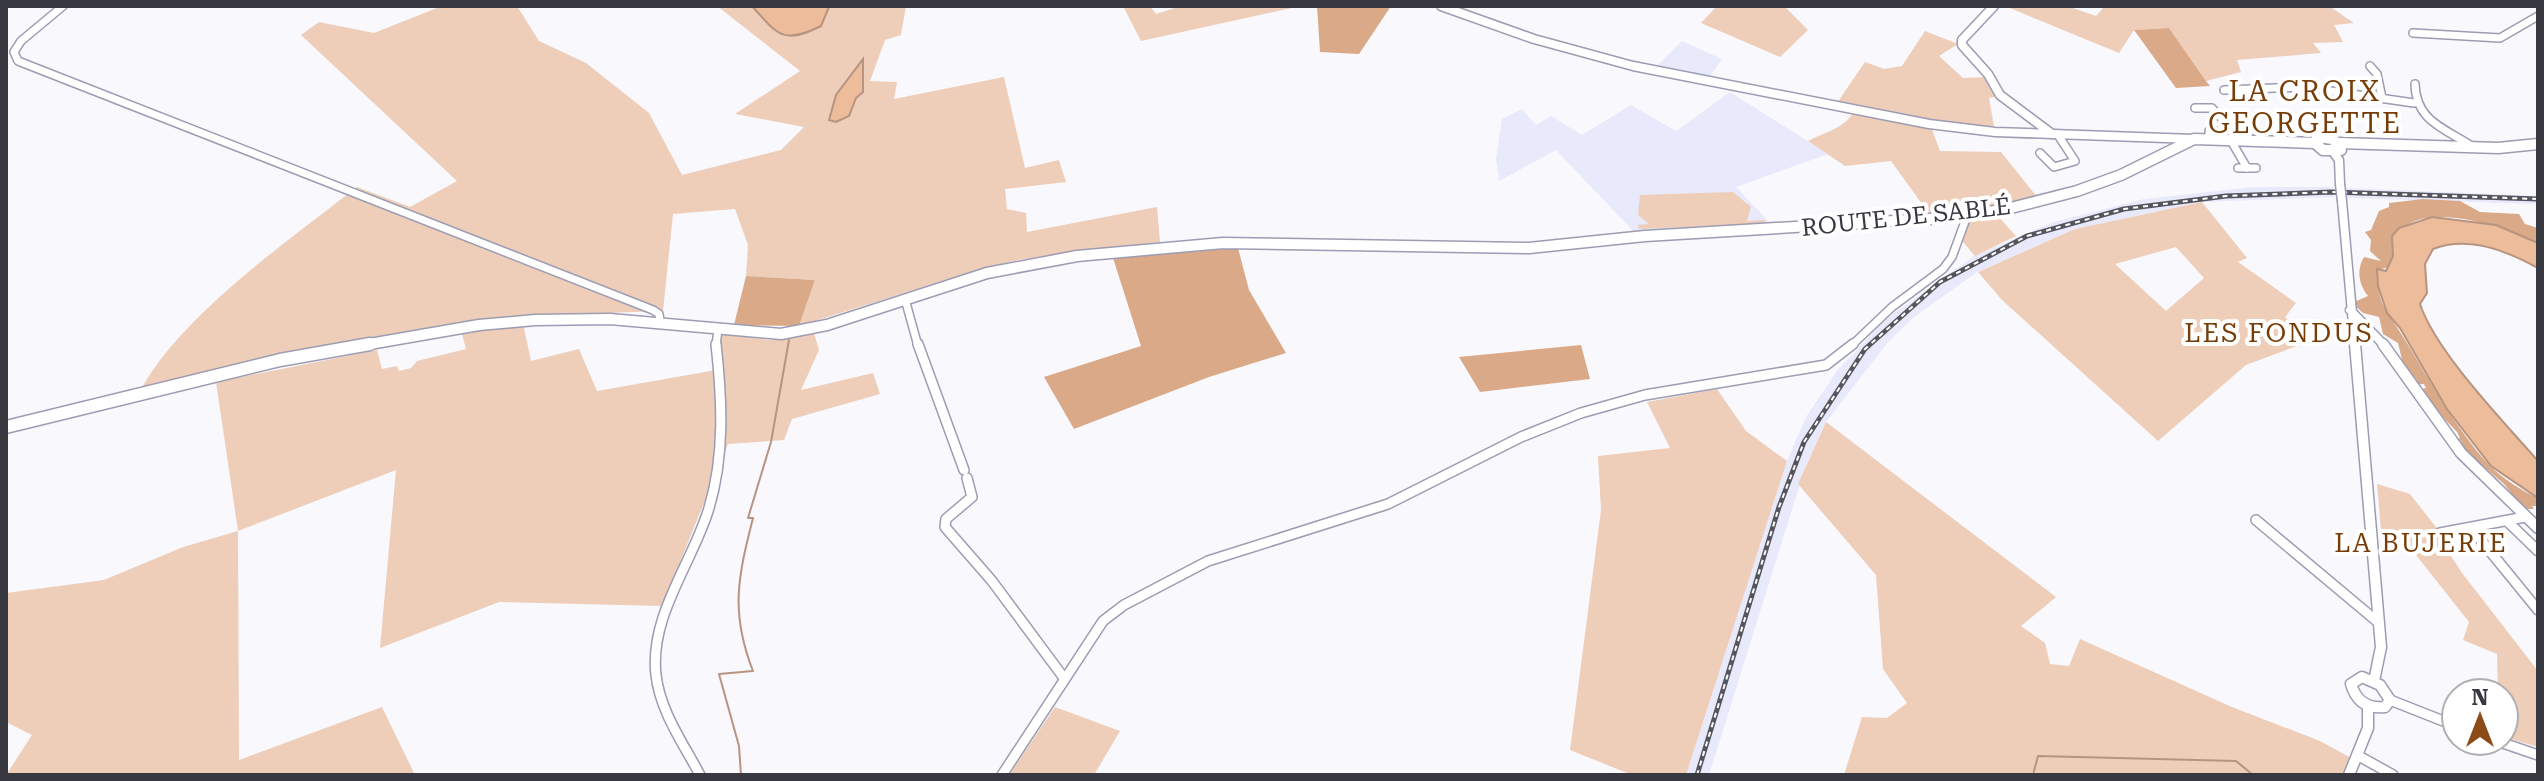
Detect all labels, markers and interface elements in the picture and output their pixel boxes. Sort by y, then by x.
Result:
district label: LA CROIX GEORGETTE [2208,75,2402,140]
street label: ROUTE DE SABLÉ [1800,191,2012,242]
district label: LES FONDUS [2184,318,2374,348]
district label: LA BUJERIE [2334,528,2508,558]
north arrow [2440,677,2520,757]
text: N [2472,685,2489,710]

